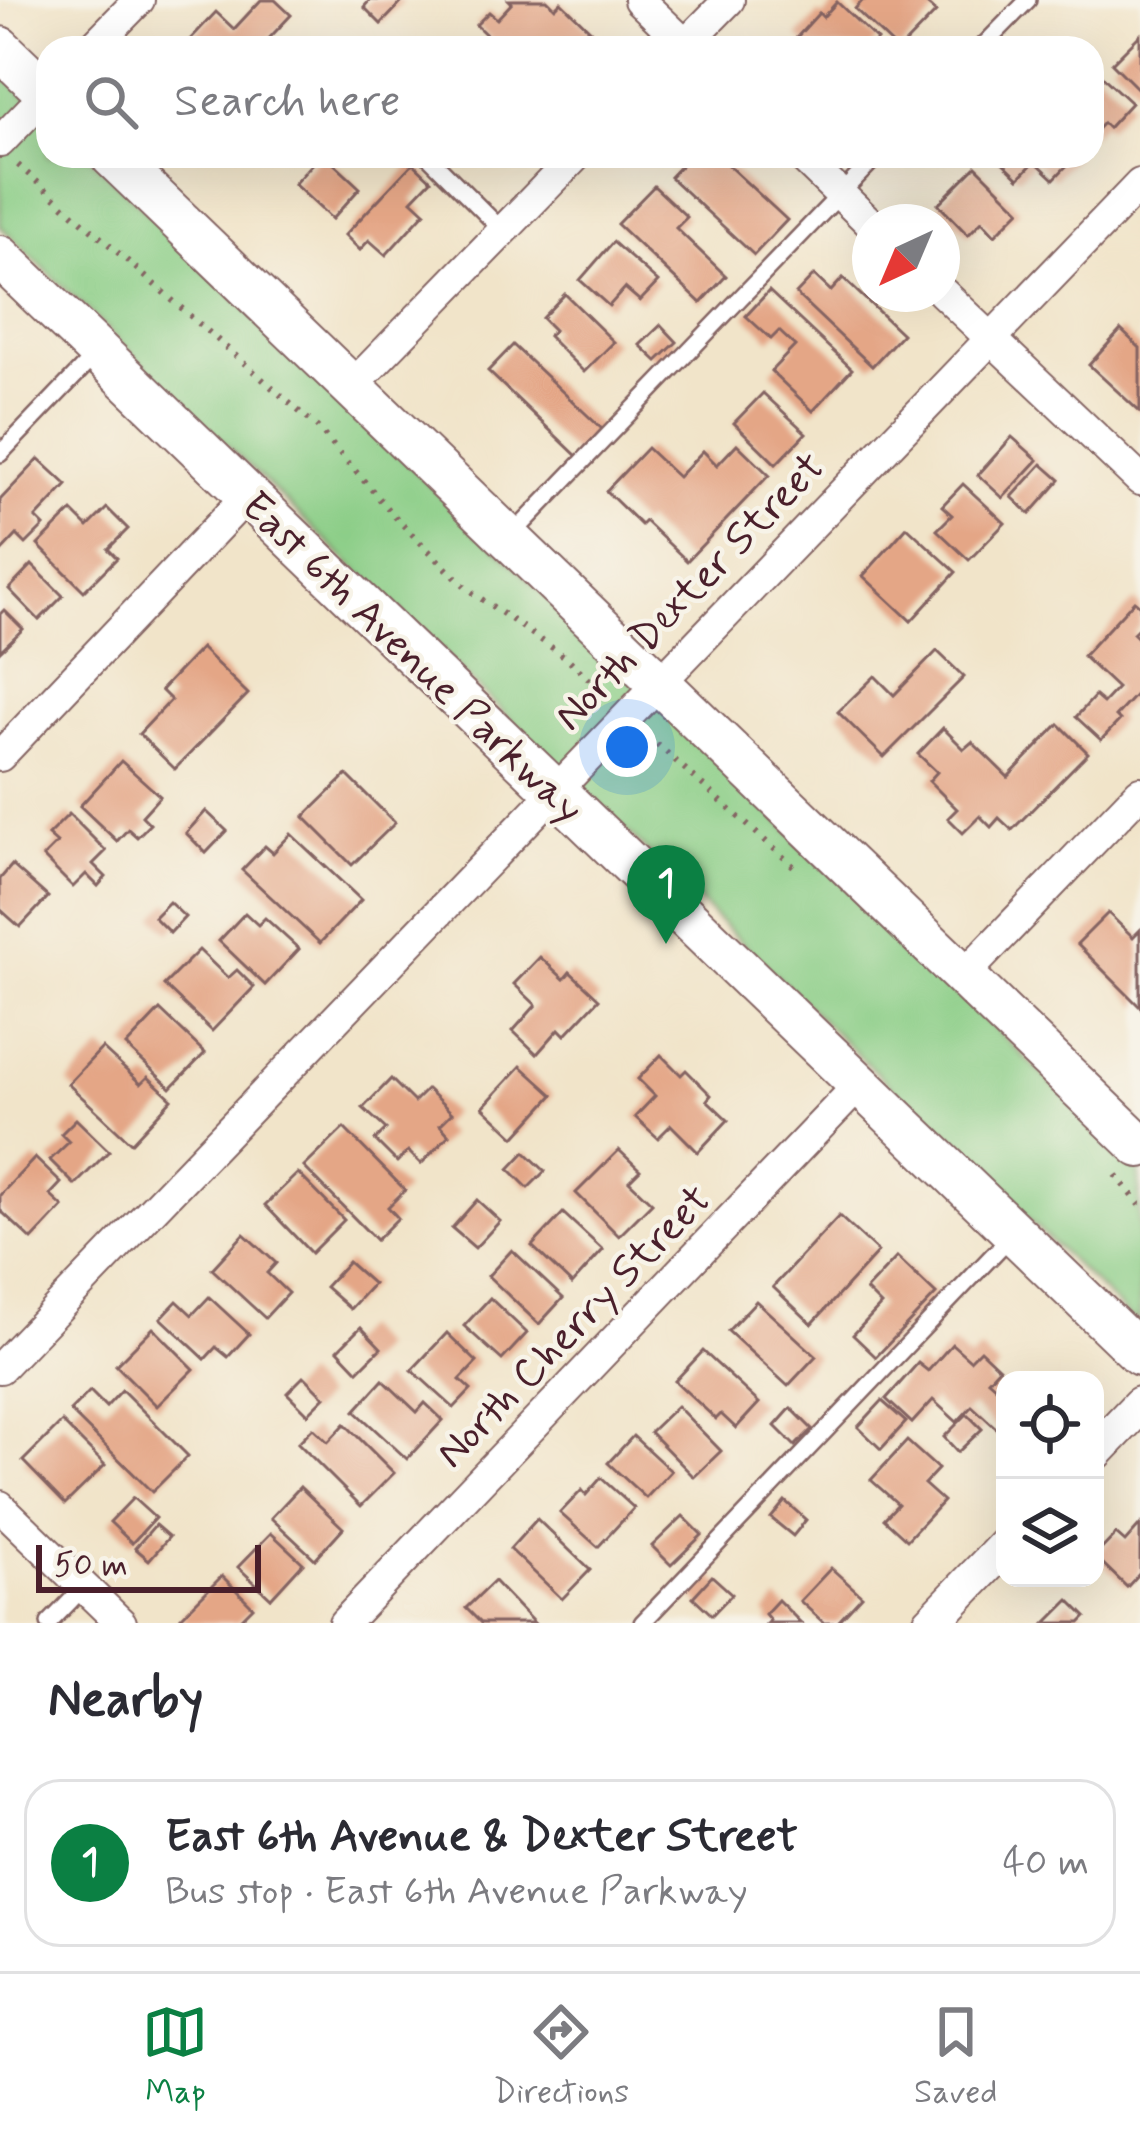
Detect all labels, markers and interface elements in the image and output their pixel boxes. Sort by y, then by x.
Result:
search box [36,36,1104,168]
icon: search [78,69,144,135]
text: Search here [174,73,401,132]
north arrow [852,204,960,312]
street label: North Dexter Street [543,441,838,744]
street label: East 6th Avenue Parkway [228,480,595,837]
your location [597,717,657,777]
pin: 1 [627,845,705,944]
street label: North Cherry Street [425,1174,724,1481]
map controls [996,1371,1104,1587]
button: locate [996,1371,1104,1479]
button: layers [996,1479,1104,1587]
scale bar [36,1539,261,1592]
text: 50 m [54,1544,128,1588]
text: Nearby [48,1668,203,1734]
text: East 6th Avenue & Dexter Street [165,1808,798,1867]
text: 1 [81,1838,99,1889]
text: 40 m [1002,1838,1089,1889]
text: Bus stop · East 6th Avenue Parkway [165,1867,748,1918]
tab: Map [142,1999,208,2115]
tab: Directions [493,1999,629,2115]
tab: Saved [914,1999,998,2115]

